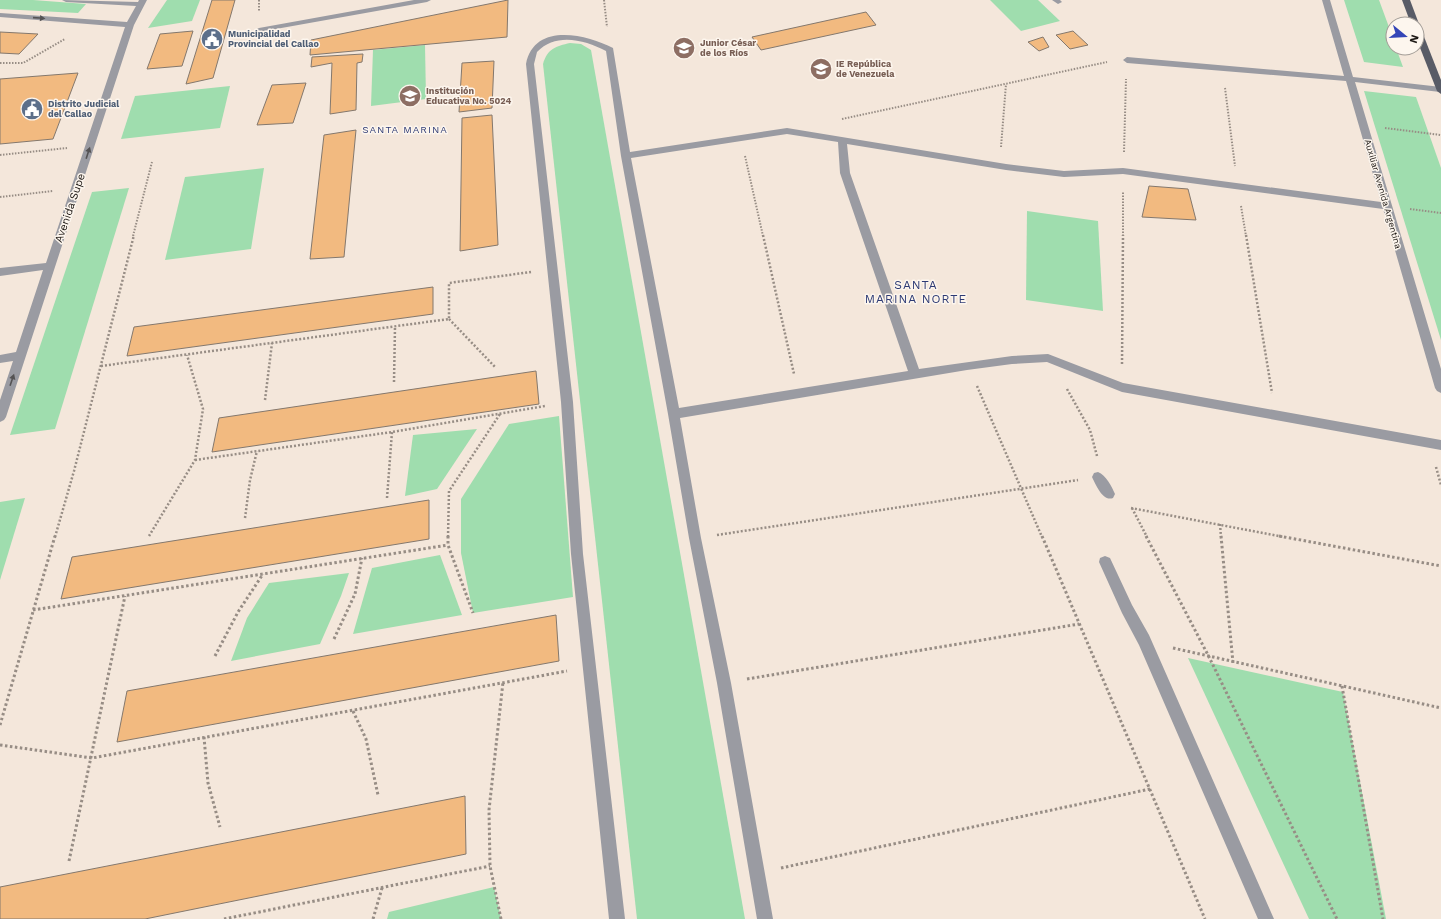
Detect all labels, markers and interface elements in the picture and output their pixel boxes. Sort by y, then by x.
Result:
one-way arrow [33,15,45,22]
north arrow [1385,16,1425,56]
public building icon: Municipalidad Provincial del Callao [199,26,225,52]
place label: Municipalidad Provincial del Callao [228,29,319,49]
text: N [1407,33,1421,45]
school or university icon: Junior César de los Ríos [671,35,697,61]
place label: Junior César de los Ríos [700,38,756,58]
school or university icon: IE República de Venezuela [808,56,834,82]
place label: IE República de Venezuela [836,59,895,79]
school or university icon: Institución Educativa No. 5024 [397,83,423,109]
place label: Institución Educativa No. 5024 [426,86,512,106]
public building icon: Distrito Judicial del Callao [19,96,45,122]
place label: Distrito Judicial del Callao [48,99,119,119]
district label: SANTA MARINA [362,124,448,135]
street label: Auxiliar Avenida Argentina [1363,138,1403,250]
one-way arrow [85,147,91,159]
street label: Avenida Supe [52,172,88,244]
district label: SANTA MARINA NORTE [865,278,967,306]
one-way arrow [10,374,16,386]

